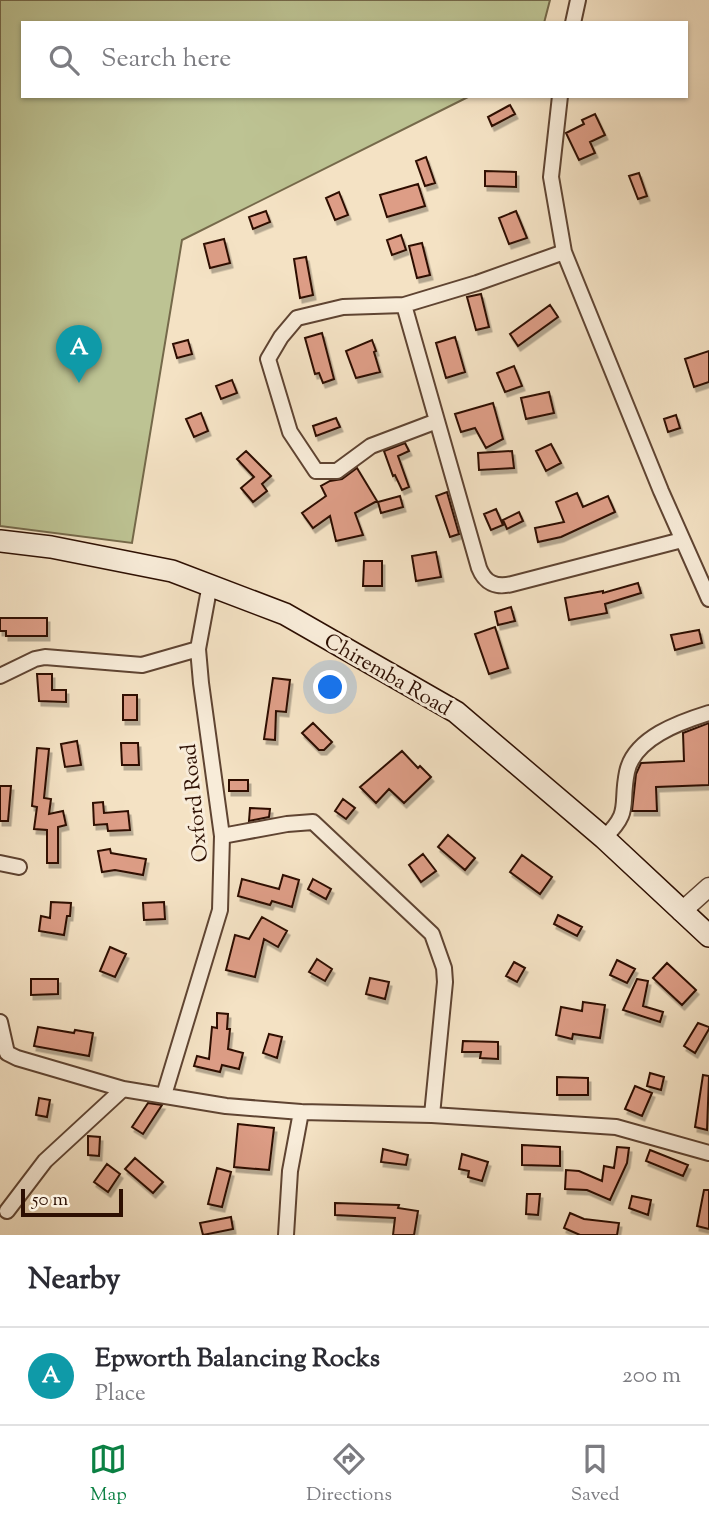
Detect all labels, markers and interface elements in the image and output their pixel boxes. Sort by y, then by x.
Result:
search box [21,21,688,98]
icon: search [45,41,83,79]
text: Search here [101,41,231,78]
pin: A [56,325,102,383]
street label: Chiremba Road [318,627,456,724]
your location [313,670,347,704]
street label: Oxford Road [175,742,217,864]
scale bar [21,1186,122,1218]
text: 50 m [32,1187,68,1214]
text: Nearby [28,1259,120,1302]
text: Epworth Balancing Rocks [95,1341,380,1378]
text: A [42,1360,60,1393]
text: 200 m [622,1360,681,1393]
text: Place [95,1378,146,1411]
tab: Map [89,1440,127,1509]
tab: Directions [306,1440,392,1509]
tab: Saved [571,1440,620,1509]

